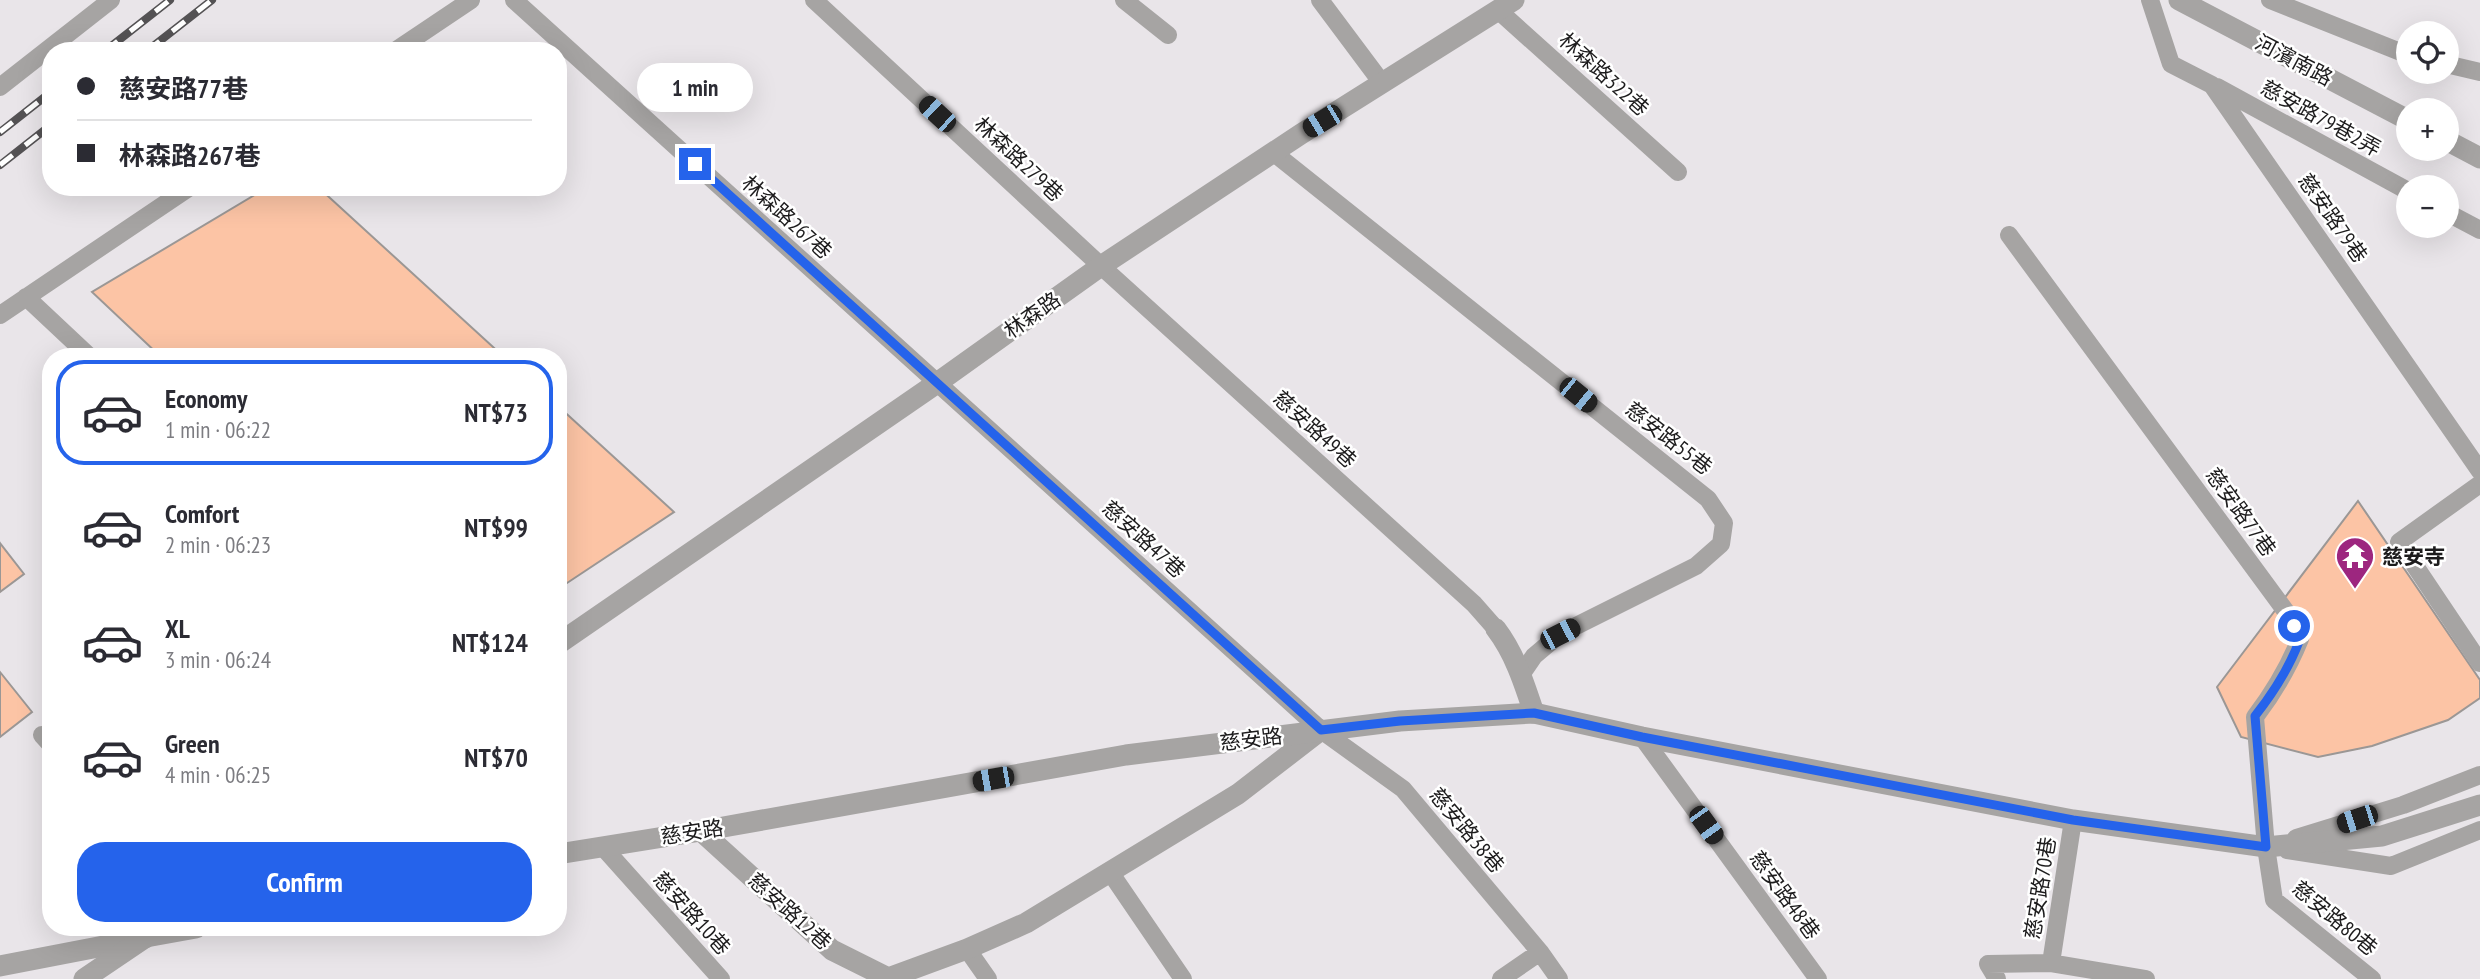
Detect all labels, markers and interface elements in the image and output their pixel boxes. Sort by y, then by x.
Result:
map controls [2396,21,2459,238]
button: locate [2396,21,2459,84]
street label: 林森路322巷 [1553,26,1655,122]
street label: 河濱南路 [2251,28,2337,92]
callout: 1 min [637,62,753,111]
text: 慈安路77巷 [119,72,248,105]
text: 1 min [672,73,718,102]
street label: 慈安路79巷2弄 [2256,74,2386,162]
car [915,92,960,136]
button: + [2396,98,2459,161]
car [1299,101,1346,141]
street label: 林森路279巷 [969,111,1069,207]
text: 林森路267巷 [119,139,260,172]
route end [679,148,711,180]
street label: 慈安路79巷 [2292,168,2374,268]
street label: 林森路267巷 [736,169,838,265]
button: − [2396,175,2459,238]
street label: 林森路 [998,286,1066,344]
car [1556,374,1601,416]
icon: car [81,381,144,444]
text: Economy [165,382,247,415]
street label: 慈安路49巷 [1268,385,1362,473]
text: NT$73 [464,396,528,429]
street label: 慈安路55巷 [1620,396,1718,480]
text: 1 min · 06:22 [165,415,271,444]
street label: 慈安路77巷 [2200,462,2282,562]
street label: 慈安路47巷 [1097,495,1191,583]
icon: car [81,496,144,559]
text: Comfort [165,497,239,530]
text: NT$99 [464,511,528,544]
text: 2 min · 06:23 [165,530,271,559]
temple icon: 慈安寺 [2334,535,2376,590]
place label: 慈安寺 [2382,543,2445,570]
route start [2278,610,2310,642]
icon: car [81,611,144,674]
text: XL [165,612,190,645]
car [1537,615,1584,653]
text: NT$124 [452,626,528,659]
text: 3 min · 06:24 [165,645,271,674]
street label: 慈安路 [1218,722,1284,756]
icon: car [81,726,144,789]
text: Green [165,727,220,760]
text: NT$70 [464,741,528,774]
text: 4 min · 06:25 [165,760,271,789]
car [971,765,1016,793]
street label: 慈安路38巷 [1424,782,1510,878]
car [1686,802,1727,848]
car [2334,803,2381,835]
street label: 慈安路 [659,814,725,850]
street label: 慈安路70巷 [2019,835,2061,941]
button: Confirm [77,842,532,922]
street label: 慈安路48巷 [1744,845,1826,945]
street label: 慈安路10巷 [648,866,736,960]
street label: 慈安路12巷 [743,867,837,955]
street label: 慈安路80巷 [2287,875,2383,961]

